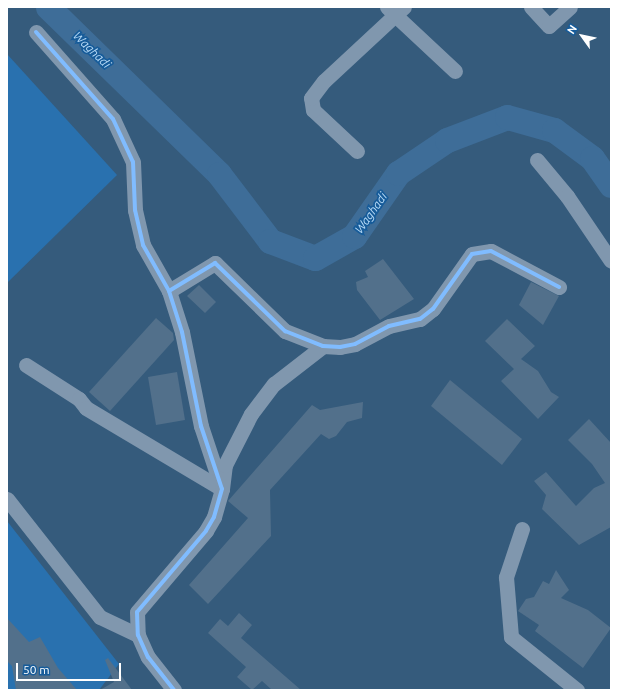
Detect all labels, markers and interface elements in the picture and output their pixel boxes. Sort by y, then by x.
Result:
north arrow [562,16,602,56]
text: N [565,23,579,36]
water label: Waghadi [70,29,114,71]
water label: Waghadi [352,190,390,236]
scale bar [18,655,123,681]
text: 50 m [23,663,50,676]

